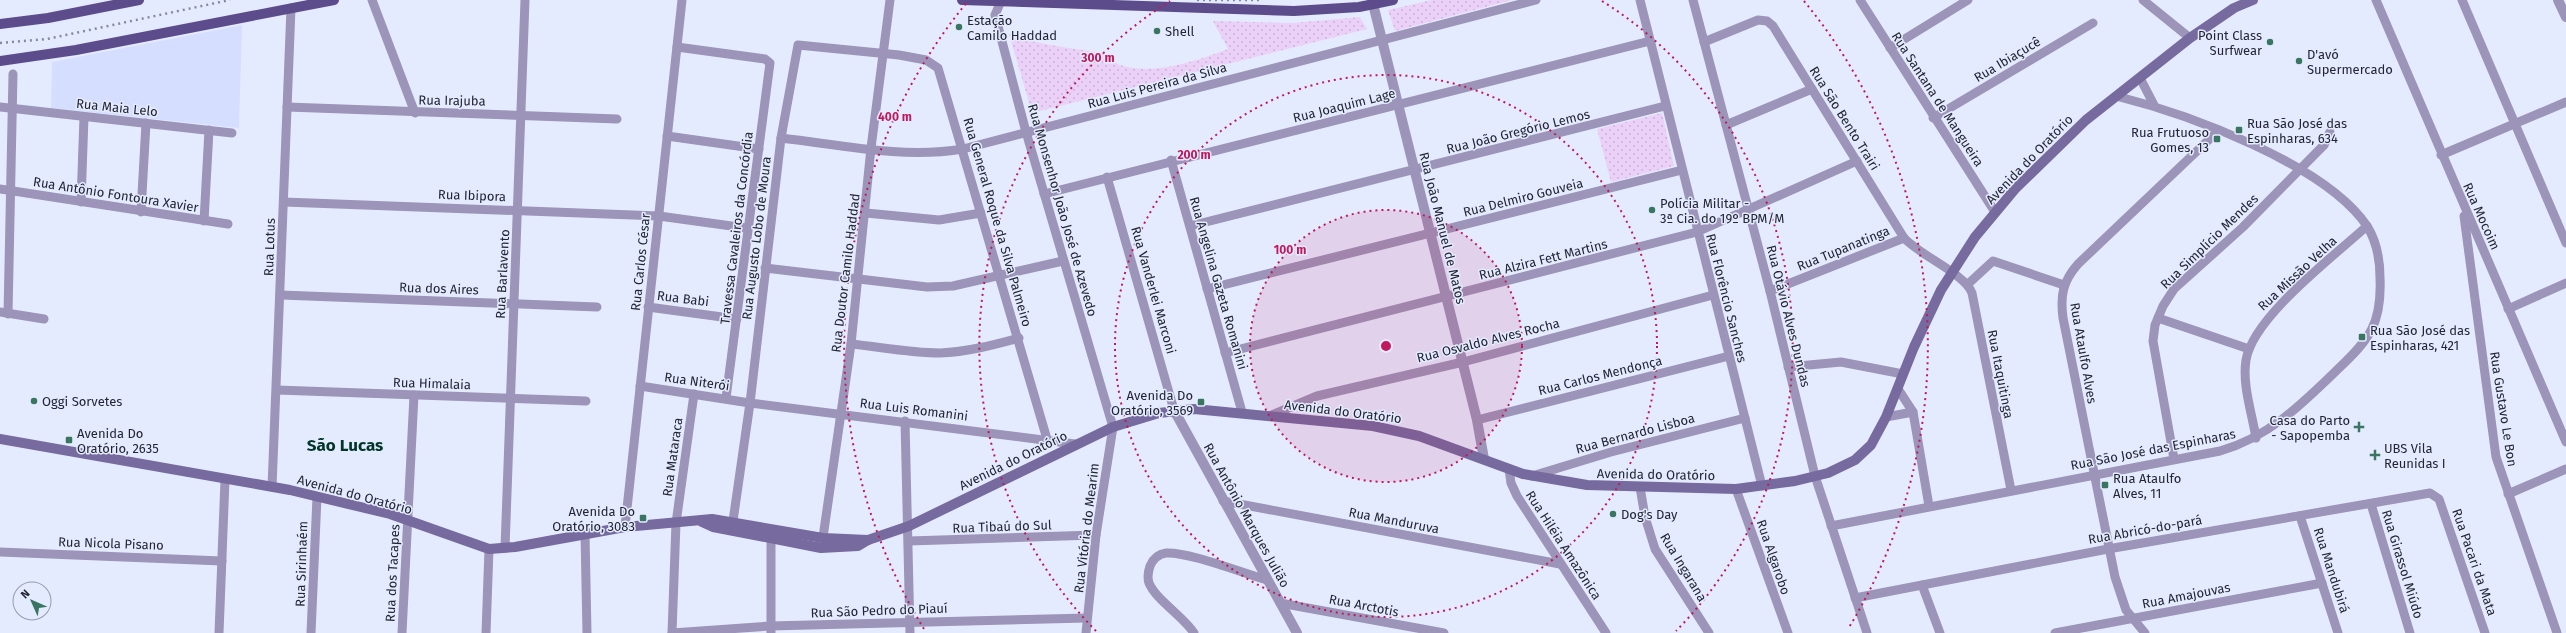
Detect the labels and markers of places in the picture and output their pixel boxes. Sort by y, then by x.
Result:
place label: Estação Camilo Haddad [967,13,1057,43]
marker: Estação Camilo Haddad [954,22,964,32]
place label: Shell [1165,24,1195,39]
marker: Shell [1152,26,1162,36]
place label: Point Class Surfwear [2198,28,2262,58]
marker: Point Class Surfwear [2265,37,2275,47]
place label: D'avó Supermercado [2307,47,2393,77]
marker: D'avó Supermercado [2294,56,2304,66]
place label: Rua São José das Espinharas, 634 [2247,116,2347,146]
place label: Rua Frutuoso Gomes, 13 [2131,125,2209,155]
marker: Rua São José das Espinharas, 634 [2234,125,2244,135]
marker: Rua Frutuoso Gomes, 13 [2212,134,2222,144]
place label: Polícia Militar - 3ª Cia. do 19º BPM/M [1660,196,1784,226]
marker: Polícia Militar - 3ª Cia. do 19º BPM/M [1647,205,1657,215]
place label: Rua São José das Espinharas, 421 [2370,323,2470,353]
marker: Rua São José das Espinharas, 421 [2357,332,2367,342]
centre of rings [1379,339,1393,353]
place label: Avenida Do Oratório, 3569 [1111,388,1193,418]
place label: Oggi Sorvetes [42,394,122,409]
marker: Oggi Sorvetes [29,396,39,406]
marker: Avenida Do Oratório, 3569 [1196,397,1206,407]
place label: Casa do Parto - Sapopemba [2270,413,2350,443]
marker: Casa do Parto - Sapopemba [2353,421,2365,433]
place label: Avenida Do Oratório, 2635 [77,426,159,456]
marker: Avenida Do Oratório, 2635 [64,435,74,445]
place label: UBS Vila Reunidas I [2384,441,2446,471]
marker: UBS Vila Reunidas I [2369,449,2381,461]
place label: Rua Ataulfo Alves, 11 [2113,471,2181,501]
marker: Rua Ataulfo Alves, 11 [2100,480,2110,490]
place label: Avenida Do Oratório, 3083 [552,504,635,534]
place label: Dog's Day [1621,507,1678,522]
marker: Dog's Day [1608,509,1618,519]
marker: Avenida Do Oratório, 3083 [638,513,648,523]

